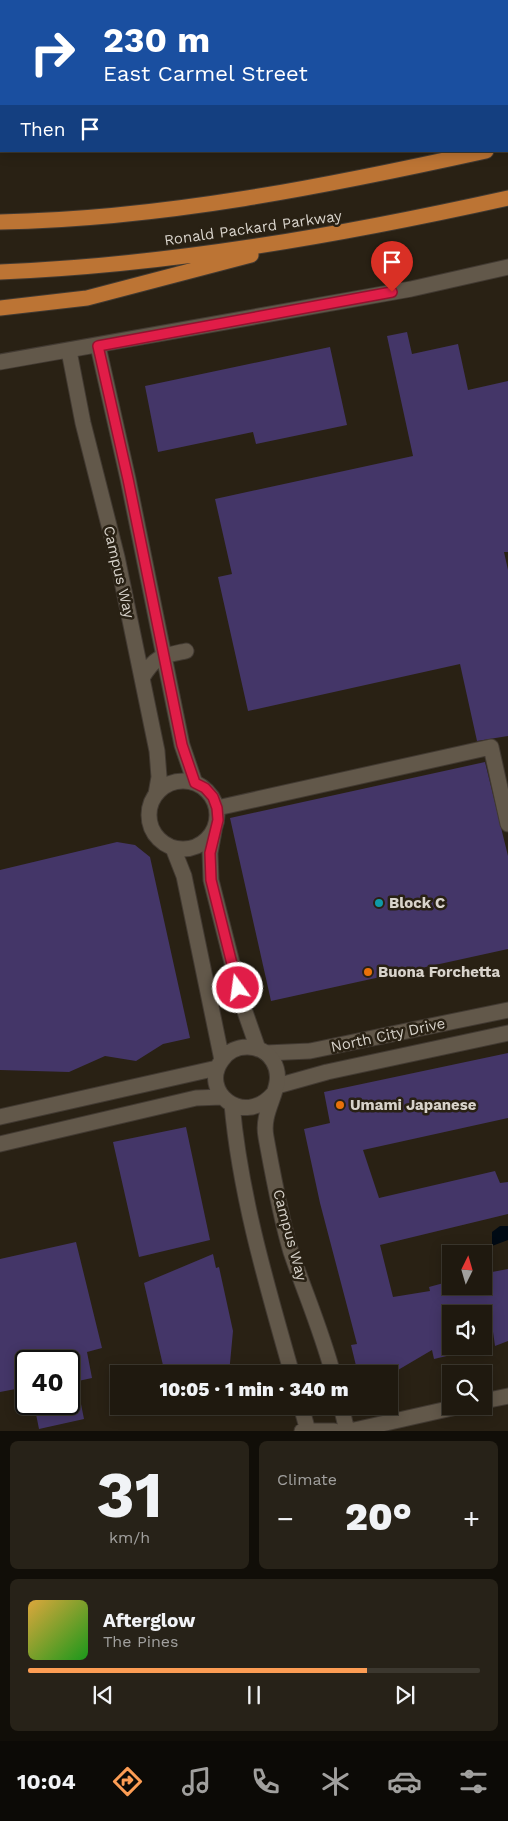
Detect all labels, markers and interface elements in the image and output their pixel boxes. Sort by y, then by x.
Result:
text: 230 m [103,19,210,61]
icon: right [20,20,85,85]
text: East Carmel Street [103,61,308,86]
icon: arrive [76,115,104,143]
text: Then [20,118,66,141]
street label: Ronald Packard Parkway [163,207,343,249]
pin [371,241,413,292]
icon: arrive [378,248,406,276]
street label: Campus Way [100,524,138,620]
place label: Block C [389,894,445,912]
marker: Block C [373,897,385,909]
position arrow [211,961,263,1013]
place label: Buona Forchetta [378,963,501,981]
marker: Buona Forchetta [362,966,374,978]
street label: North City Drive [329,1014,447,1056]
place label: Umami Japanese [350,1096,477,1114]
marker: Umami Japanese [334,1099,346,1111]
street label: Campus Way [269,1187,311,1283]
north arrow [442,1245,492,1295]
map controls [442,1245,492,1415]
button: sound [442,1305,492,1355]
speed limit sign: 40 [15,1350,80,1415]
button: search [442,1365,492,1415]
text: 10:05 · 1 min · 340 m [159,1378,349,1401]
text: 31 [96,1457,163,1533]
text: Climate [277,1470,337,1489]
text: 20° [345,1495,412,1539]
text: − [277,1502,294,1535]
text: + [463,1502,480,1535]
text: km/h [109,1528,150,1547]
text: Afterglow [103,1609,195,1632]
text: The Pines [103,1632,179,1651]
icon: previous [89,1681,117,1709]
icon: pause [240,1681,268,1709]
icon: next [391,1681,419,1709]
icon: directions [110,1764,145,1799]
icon: music [179,1764,214,1799]
icon: phone [248,1764,283,1799]
icon: climate [318,1764,353,1799]
icon: car [387,1764,422,1799]
icon: filters [456,1764,491,1799]
text: 10:04 [17,1769,76,1794]

